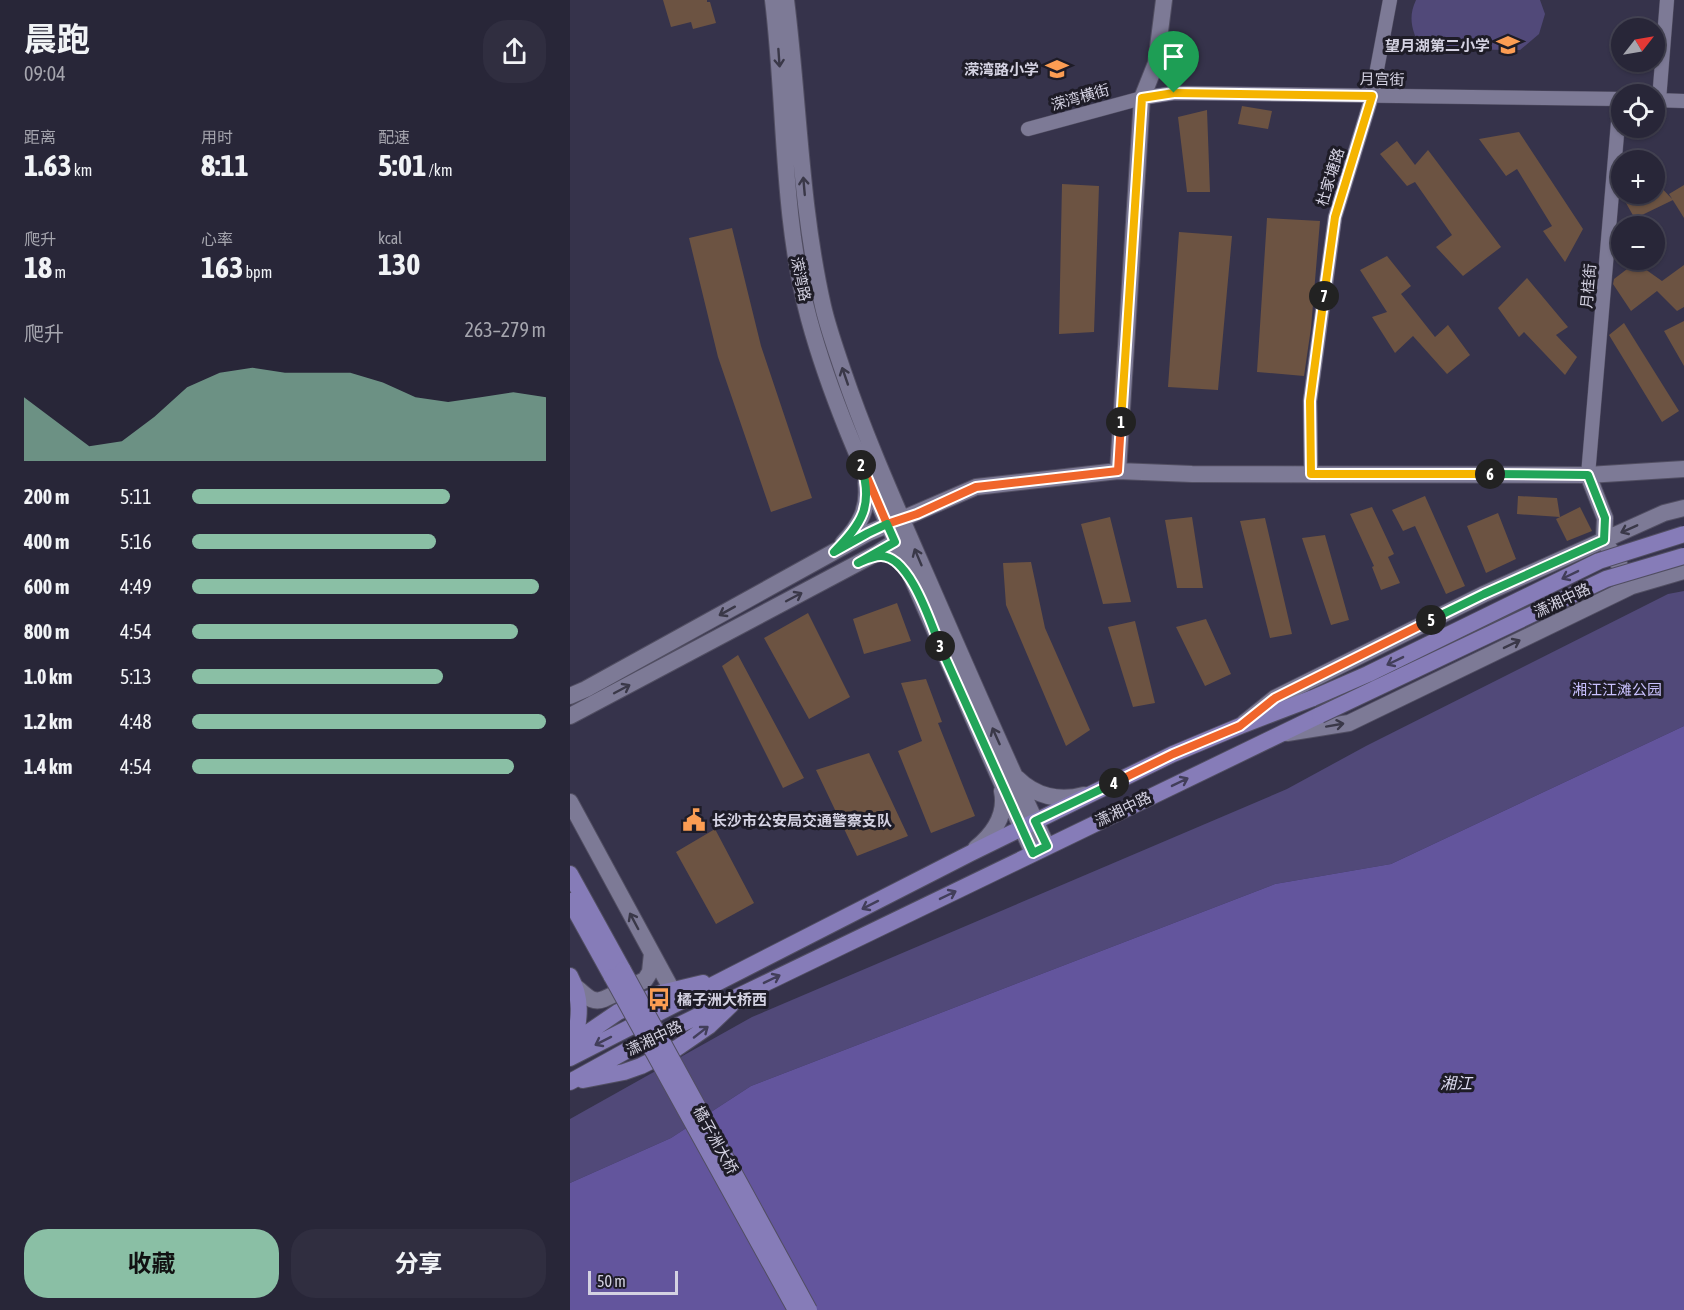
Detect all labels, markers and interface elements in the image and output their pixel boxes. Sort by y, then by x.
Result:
north arrow [1611,18,1665,72]
map controls [1611,18,1665,270]
text: 晨跑 [24,20,90,58]
button: share [483,20,546,83]
pin [1148,31,1199,93]
school or university icon: 望月湖第二小学 [1495,32,1521,58]
place label: 望月湖第二小学 [1385,37,1490,54]
icon: arrive [1157,40,1190,73]
one-way arrow [774,48,785,68]
school or university icon: 溁湾路小学 [1044,56,1070,82]
place label: 溁湾路小学 [964,61,1039,78]
text: 09:04 [24,62,66,85]
street label: 月宫街 [1359,70,1405,88]
street label: 溁湾横街 [1049,81,1111,113]
button: locate [1611,84,1665,138]
text: 距离 [24,128,56,146]
text: 用时 [201,128,233,146]
text: 配速 [378,128,410,146]
street label: 杜家塘路 [1313,146,1347,208]
text: 1.63 [24,148,72,182]
text: 8:11 [201,148,249,182]
text: 5:01 [378,148,426,182]
button: + [1611,150,1665,204]
text: km [72,161,92,179]
text: /km [426,161,452,179]
one-way arrow [798,177,809,197]
button: − [1611,216,1665,270]
text: kcal [378,229,402,247]
text: 爬升 [24,230,56,248]
text: 心率 [201,230,233,248]
text: 130 [378,247,420,281]
text: 18 [24,250,52,284]
text: 163 [201,250,243,284]
street label: 溁湾路 [788,255,814,303]
text: m [52,263,66,281]
text: bpm [243,263,272,281]
street label: 月桂街 [1578,263,1598,309]
pin: 7 [1309,281,1339,311]
text: 7 [1320,287,1328,305]
text: 263–279 m [464,318,546,341]
text: 爬升 [24,322,64,345]
one-way arrow [839,367,850,386]
pin: 1 [1106,407,1136,437]
text: 1 [1117,413,1125,431]
pin: 2 [846,450,876,480]
text: 2 [857,456,865,474]
pin: 6 [1475,459,1505,489]
text: 6 [1486,465,1494,483]
text: 200 m [24,485,69,508]
text: 5:11 [120,485,152,508]
one-way arrow [1621,523,1639,535]
text: 400 m [24,530,69,553]
text: 5:16 [120,530,152,553]
one-way arrow [912,548,923,567]
one-way arrow [1561,570,1579,582]
text: 600 m [24,575,69,598]
text: 4:49 [120,575,152,598]
street label: 潇湘中路 [1531,580,1593,620]
one-way arrow [784,591,802,602]
pin: 5 [1416,605,1446,635]
one-way arrow [719,606,737,617]
text: 5 [1427,611,1435,629]
text: 800 m [24,620,69,643]
text: 4:54 [120,620,152,643]
pin: 3 [925,631,955,661]
text: 3 [936,637,944,655]
one-way arrow [1502,638,1520,649]
one-way arrow [1386,656,1404,667]
text: 1.0 km [24,665,72,688]
text: 5:13 [120,665,152,688]
park label: 湘江江滩公园 [1572,681,1662,698]
one-way arrow [612,683,630,694]
text: 1.2 km [24,710,72,733]
text: 4:48 [120,710,152,733]
one-way arrow [1325,719,1344,730]
one-way arrow [990,727,1002,745]
text: 1.4 km [24,755,72,778]
text: 4:54 [120,755,152,778]
pin: 4 [1099,768,1129,798]
text: 4 [1110,774,1118,792]
one-way arrow [1170,775,1188,787]
street label: 潇湘中路 [1092,788,1154,830]
public building icon: 长沙市公安局交通警察支队 [681,807,707,833]
place label: 长沙市公安局交通警察支队 [712,812,892,829]
one-way arrow [938,888,956,900]
one-way arrow [861,899,879,911]
one-way arrow [628,912,639,930]
one-way arrow [763,973,781,985]
bus stop icon: 橘子洲大桥西 [646,986,672,1012]
place label: 橘子洲大桥西 [677,991,767,1008]
street label: 潇湘中路 [623,1017,685,1059]
one-way arrow [693,1025,709,1038]
one-way arrow [594,1036,612,1048]
water label: 湘江 [1440,1074,1474,1092]
street label: 橘子洲大桥 [690,1103,742,1177]
button: 收藏 [24,1229,279,1298]
button: 分享 [291,1229,546,1298]
scale bar [588,1268,678,1296]
text: 50 m [597,1272,626,1290]

